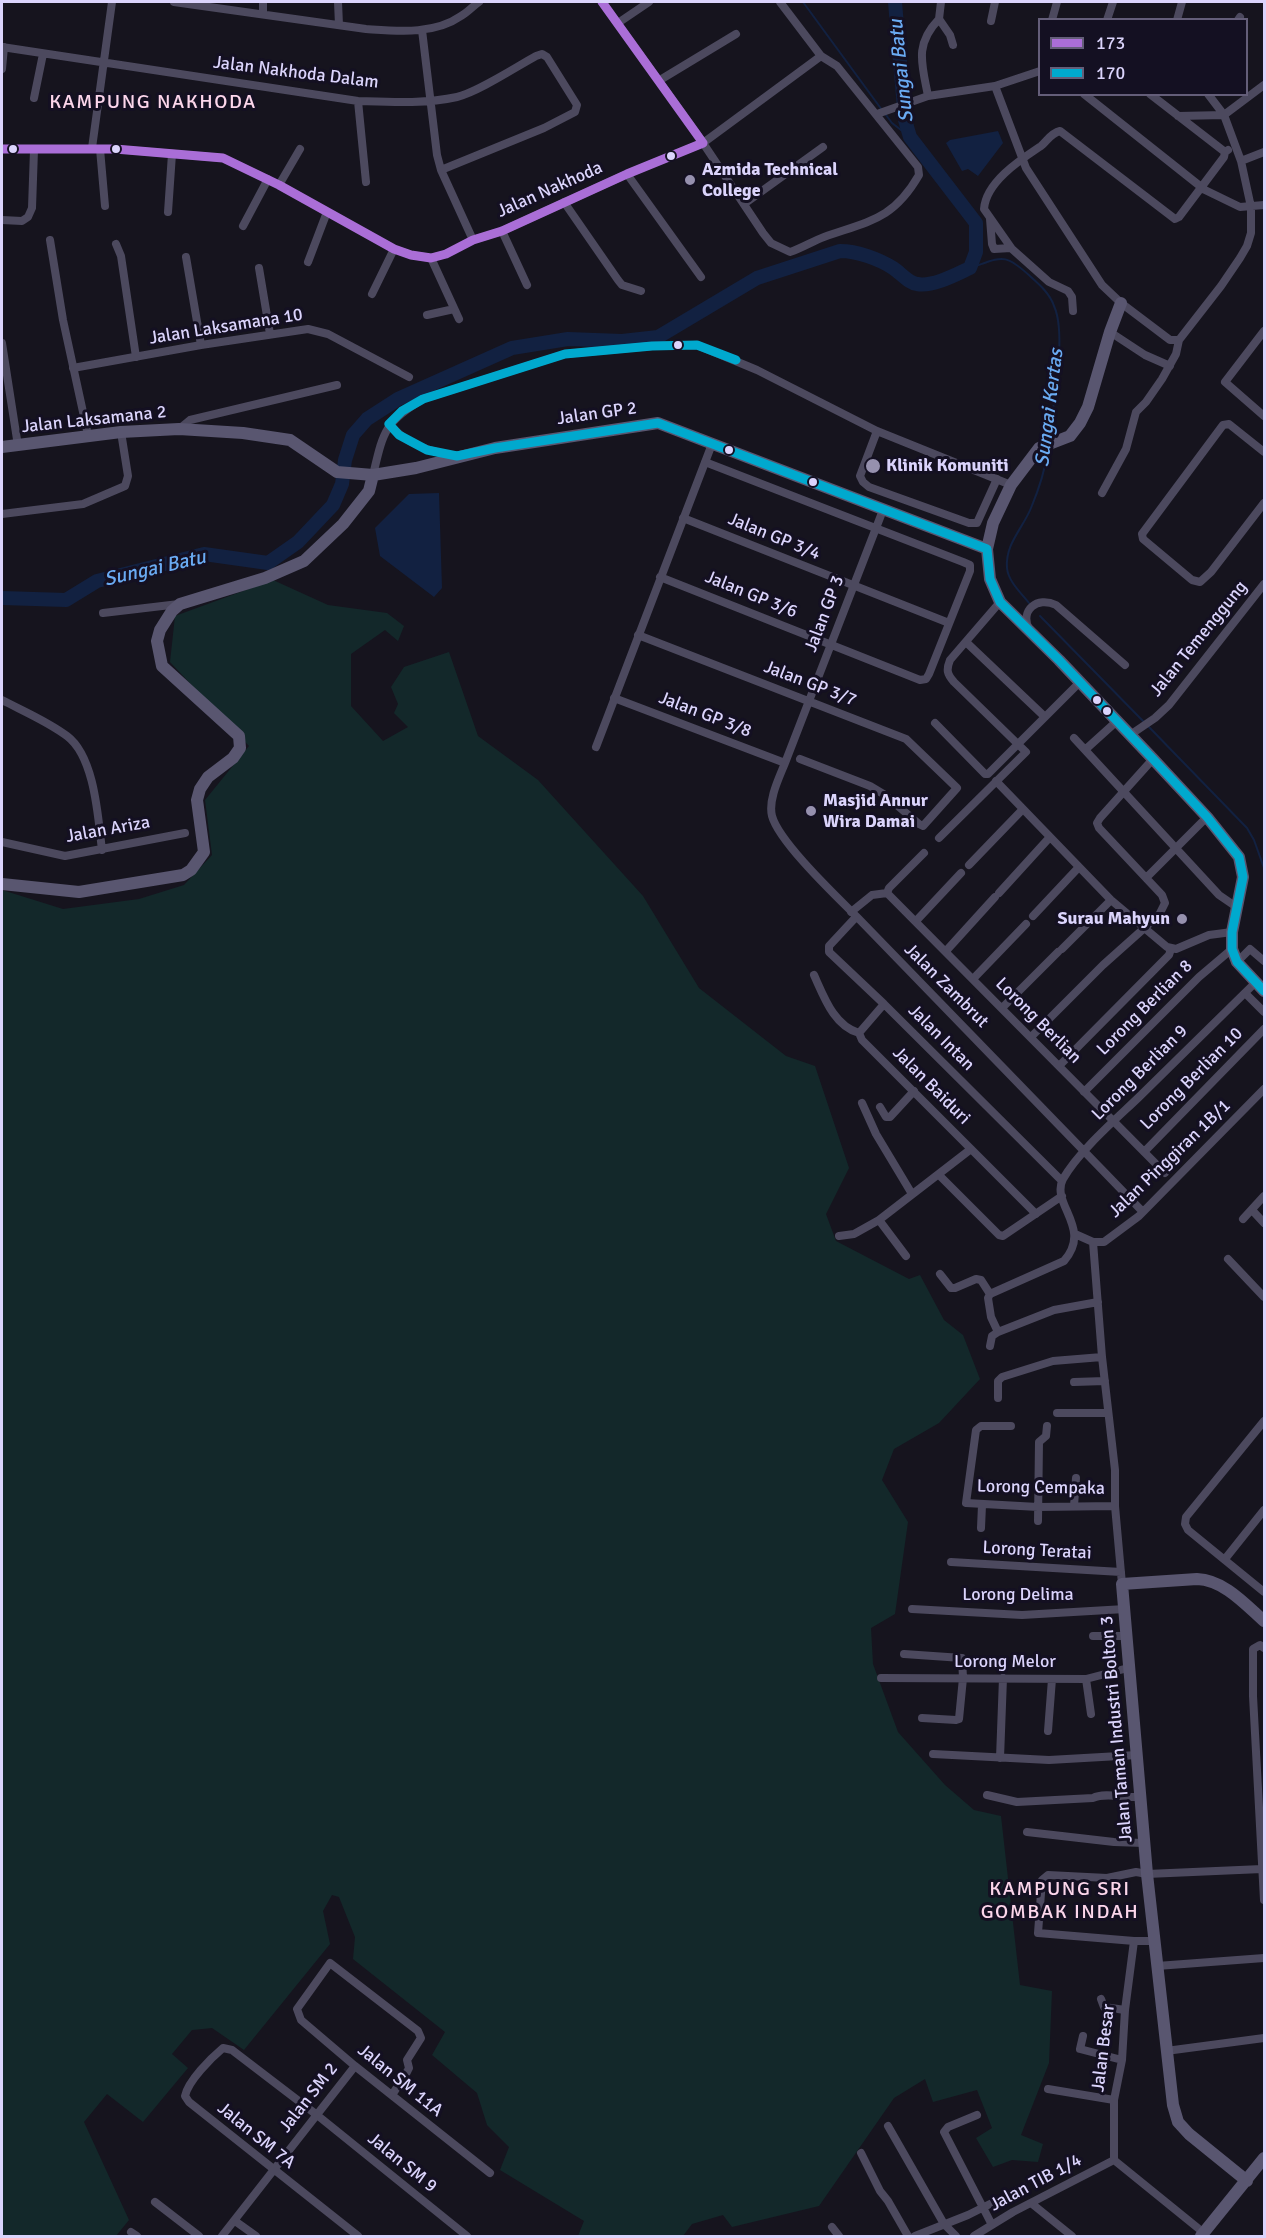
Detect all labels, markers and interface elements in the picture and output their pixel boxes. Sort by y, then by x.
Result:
water label: Sungai Batu [885,18,919,124]
legend [1038,18,1248,96]
text: 173 [1096,32,1125,54]
street label: Jalan Nakhoda Dalam [212,52,380,94]
text: 170 [1096,62,1125,84]
district label: KAMPUNG NAKHODA [49,91,257,115]
unlabelled marker [7,143,19,155]
unlabelled marker [110,143,122,155]
unlabelled marker [665,150,677,162]
street label: Jalan Nakhoda [494,157,606,223]
place label: Azmida Technical College [702,159,838,201]
marker: Azmida Technical College [683,173,697,187]
street label: Jalan Laksamana 10 [148,304,304,350]
unlabelled marker [672,339,684,351]
water label: Sungai Kertas [1031,348,1069,468]
street label: Jalan GP 2 [556,398,638,430]
street label: Jalan Laksamana 2 [21,402,167,438]
unlabelled marker [723,444,735,456]
place label: Klinik Komuniti [886,455,1009,477]
marker: Klinik Komuniti [864,457,882,475]
unlabelled marker [807,476,819,488]
street label: Jalan GP 3/4 [725,509,823,565]
water label: Sungai Batu [102,546,208,592]
street label: Jalan GP 3/6 [702,567,800,623]
street label: Jalan GP 3 [801,573,849,655]
street label: Jalan Temenggung [1146,577,1252,701]
street label: Jalan GP 3/7 [761,656,859,712]
street label: Jalan GP 3/8 [656,687,754,743]
unlabelled marker [1091,694,1103,706]
unlabelled marker [1101,705,1113,717]
place label: Masjid Annur Wira Damai [823,790,928,832]
marker: Masjid Annur Wira Damai [804,804,818,818]
street label: Jalan Ariza [64,812,152,848]
place label: Surau Mahyun [1058,908,1170,930]
marker: Surau Mahyun [1175,912,1189,926]
street label: Jalan Zambrut [899,939,993,1033]
street label: Lorong Berlian 8 [1093,956,1197,1060]
street label: Lorong Berlian [990,973,1086,1069]
street label: Jalan Intan [903,1000,979,1076]
street label: Lorong Berlian 9 [1088,1021,1192,1125]
street label: Lorong Berlian 10 [1136,1023,1248,1135]
street label: Jalan Baiduri [888,1043,974,1129]
street label: Jalan Pinggiran 1B/1 [1105,1095,1235,1223]
street label: Lorong Cempaka [977,1476,1105,1500]
street label: Lorong Teratai [982,1537,1092,1565]
street label: Lorong Delima [962,1584,1074,1606]
street label: Jalan Taman Industri Bolton 3 [1096,1615,1138,1843]
street label: Lorong Melor [954,1651,1056,1673]
district label: KAMPUNG SRI GOMBAK INDAH [981,1878,1139,1925]
street label: Jalan Besar [1088,2003,1120,2093]
street label: Jalan SM 11A [353,2040,447,2122]
street label: Jalan SM 2 [275,2059,343,2137]
street label: Jalan SM 7A [213,2098,299,2174]
street label: Jalan SM 9 [363,2129,441,2197]
street label: Jalan TIB 1/4 [986,2150,1086,2216]

